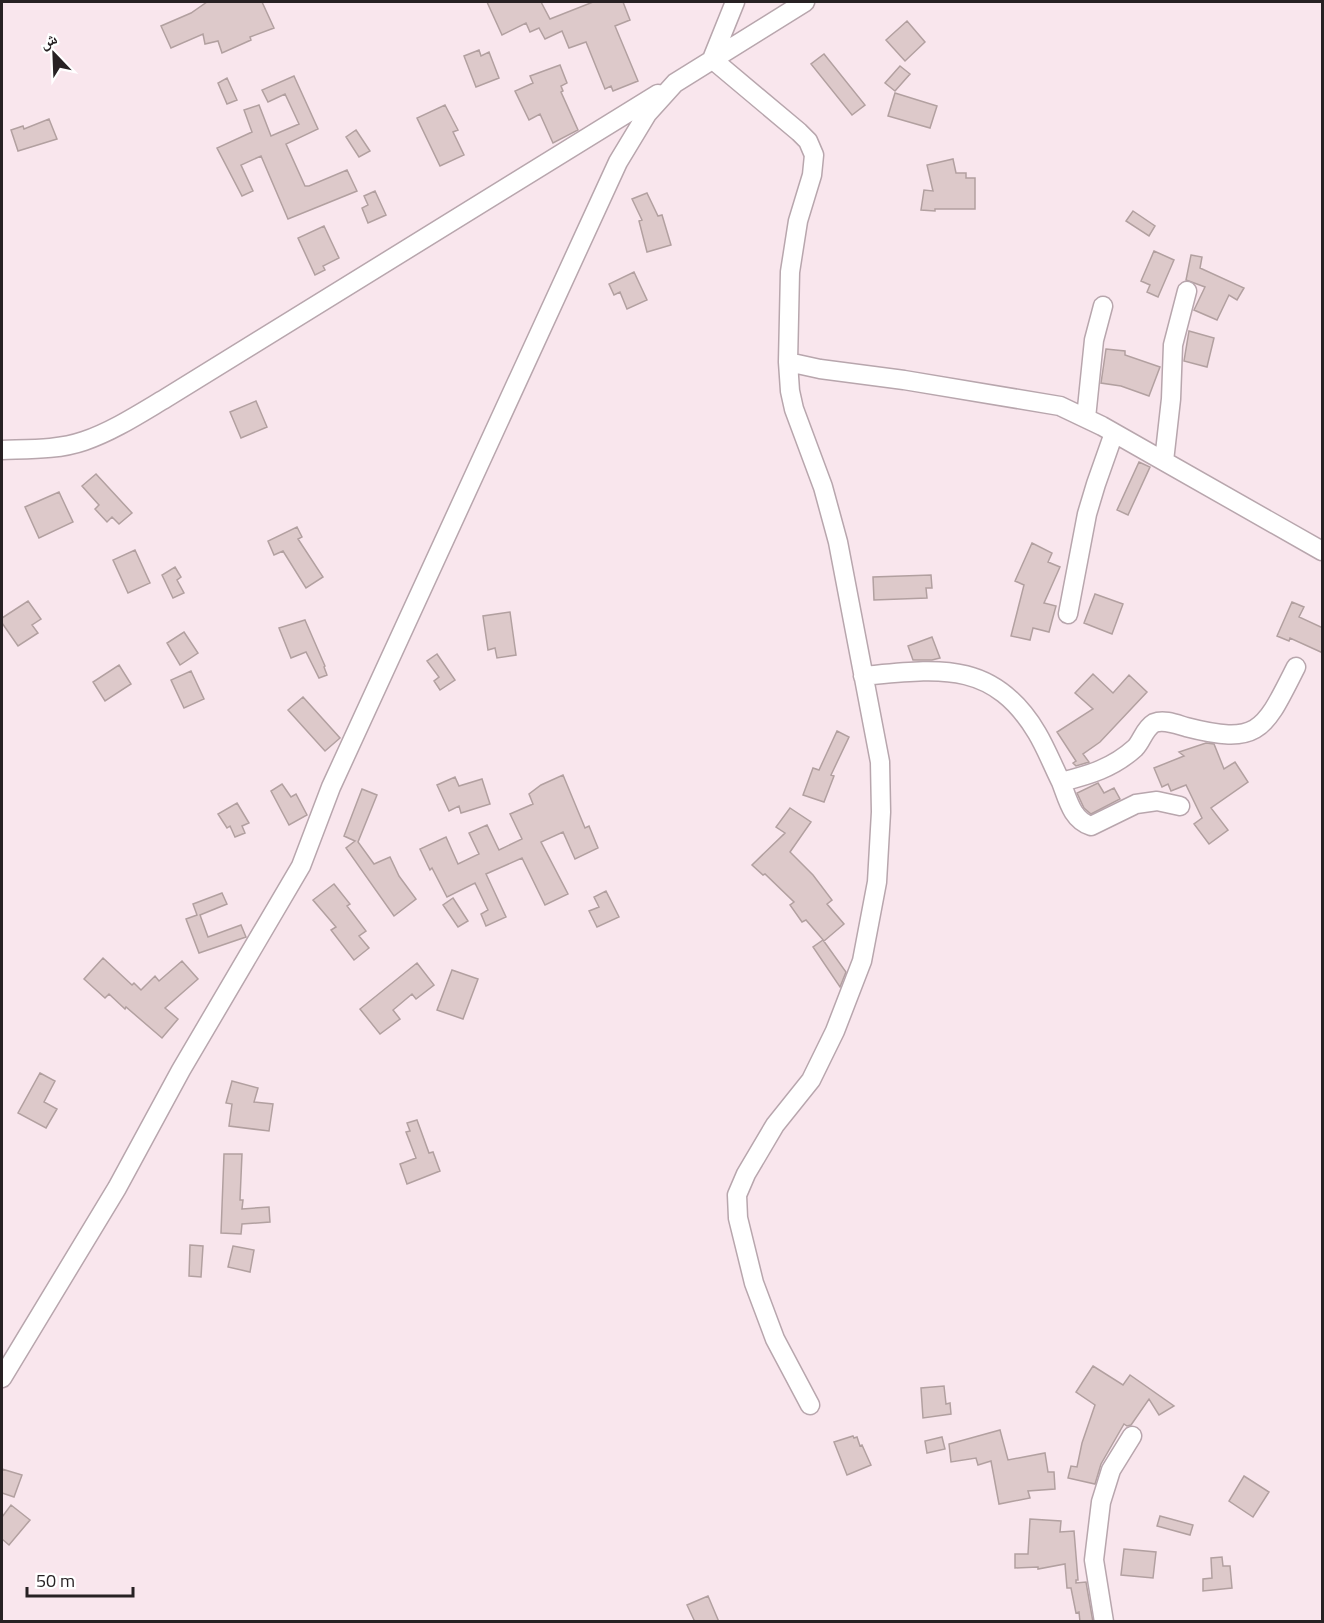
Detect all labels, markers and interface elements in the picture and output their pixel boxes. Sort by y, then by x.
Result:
north arrow [24,24,84,84]
text: ش [36,26,61,55]
scale bar [27,1560,134,1598]
text: 50 m [36,1567,75,1594]

